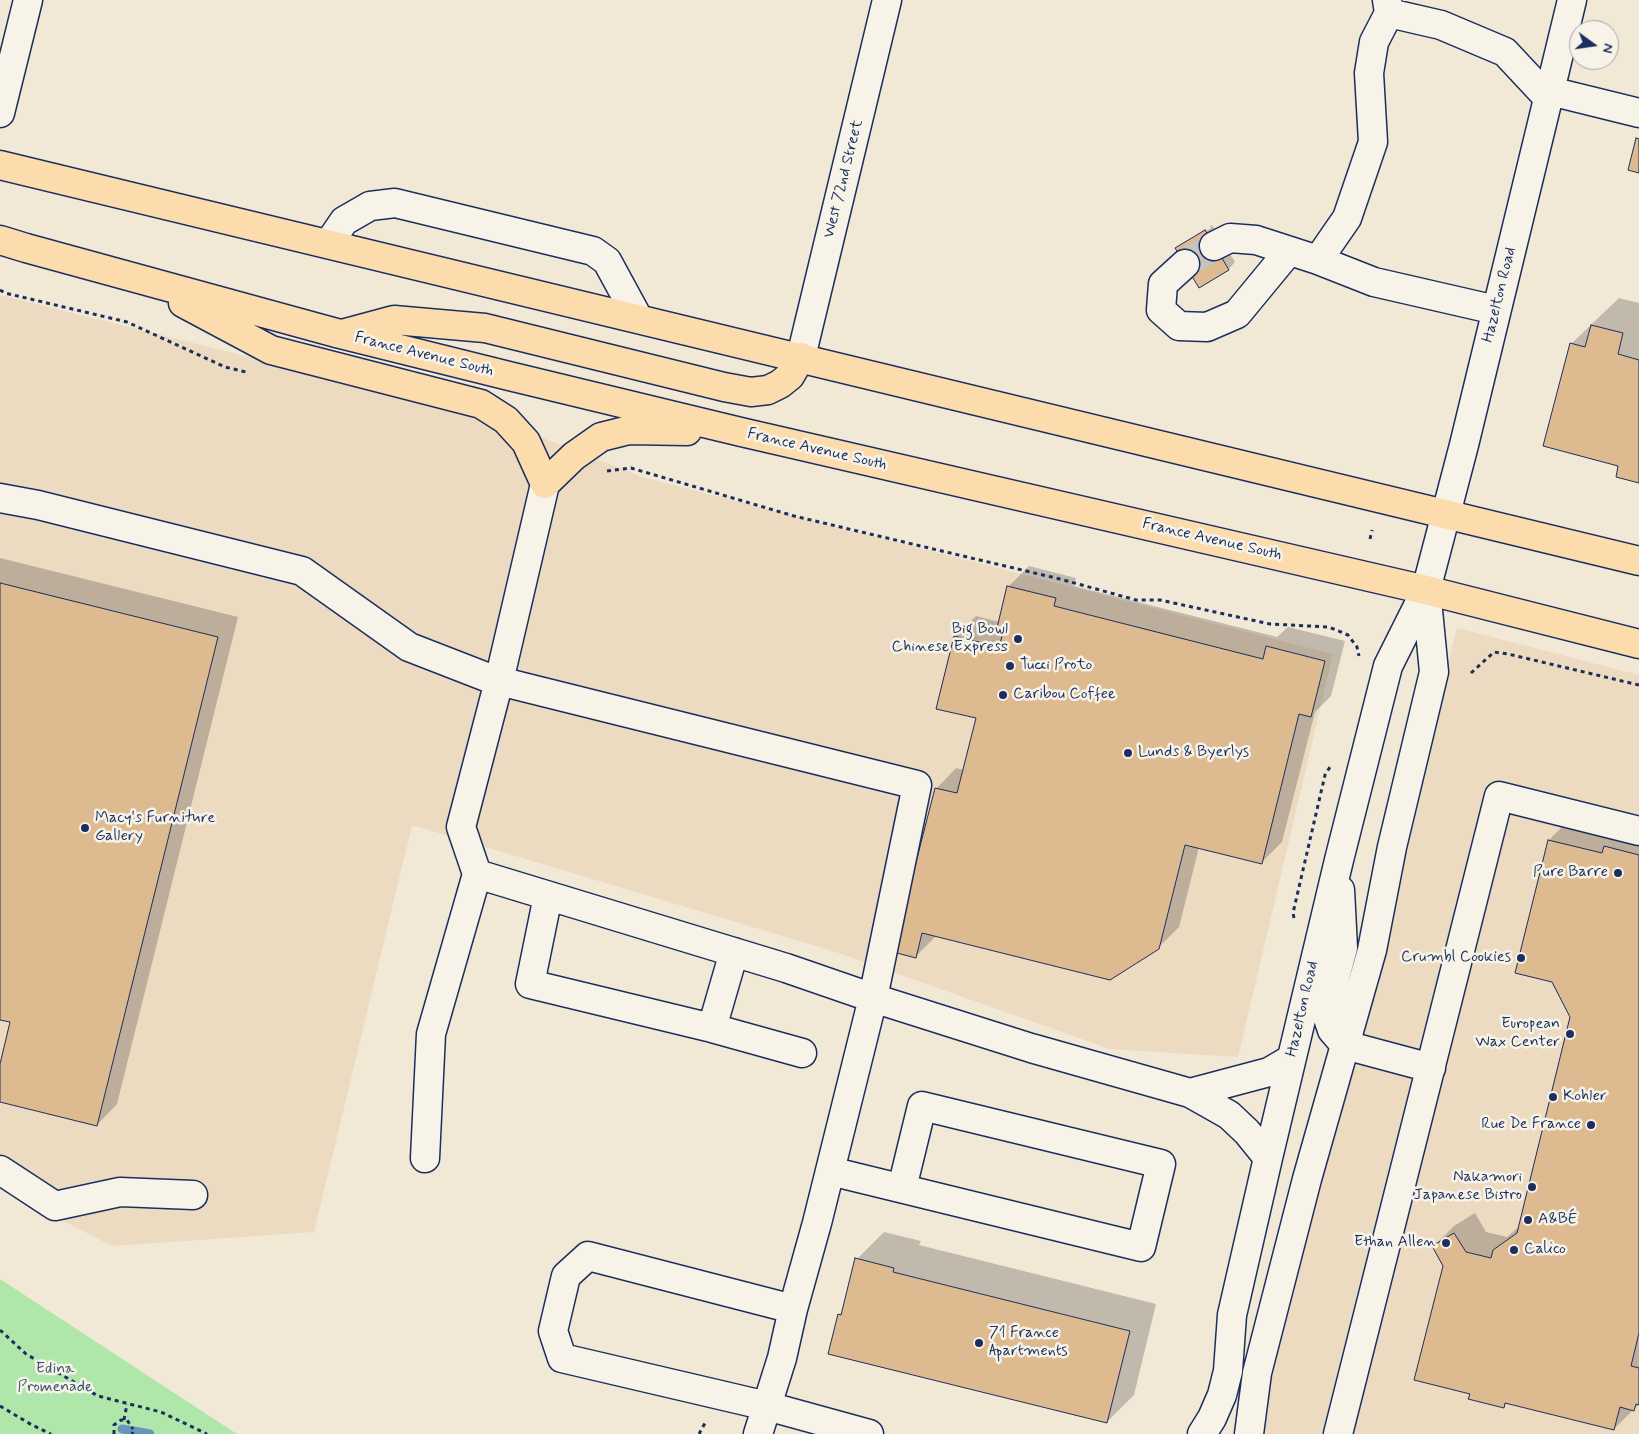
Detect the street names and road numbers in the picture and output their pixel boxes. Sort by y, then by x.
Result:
street label: West 72nd Street [820,118,868,240]
street label: Hazelton Road [1479,245,1521,345]
street label: France Avenue South [352,328,496,382]
street label: France Avenue South [745,425,889,475]
street label: France Avenue South [1140,515,1284,565]
street label: Hazelton Road [1283,959,1323,1059]

